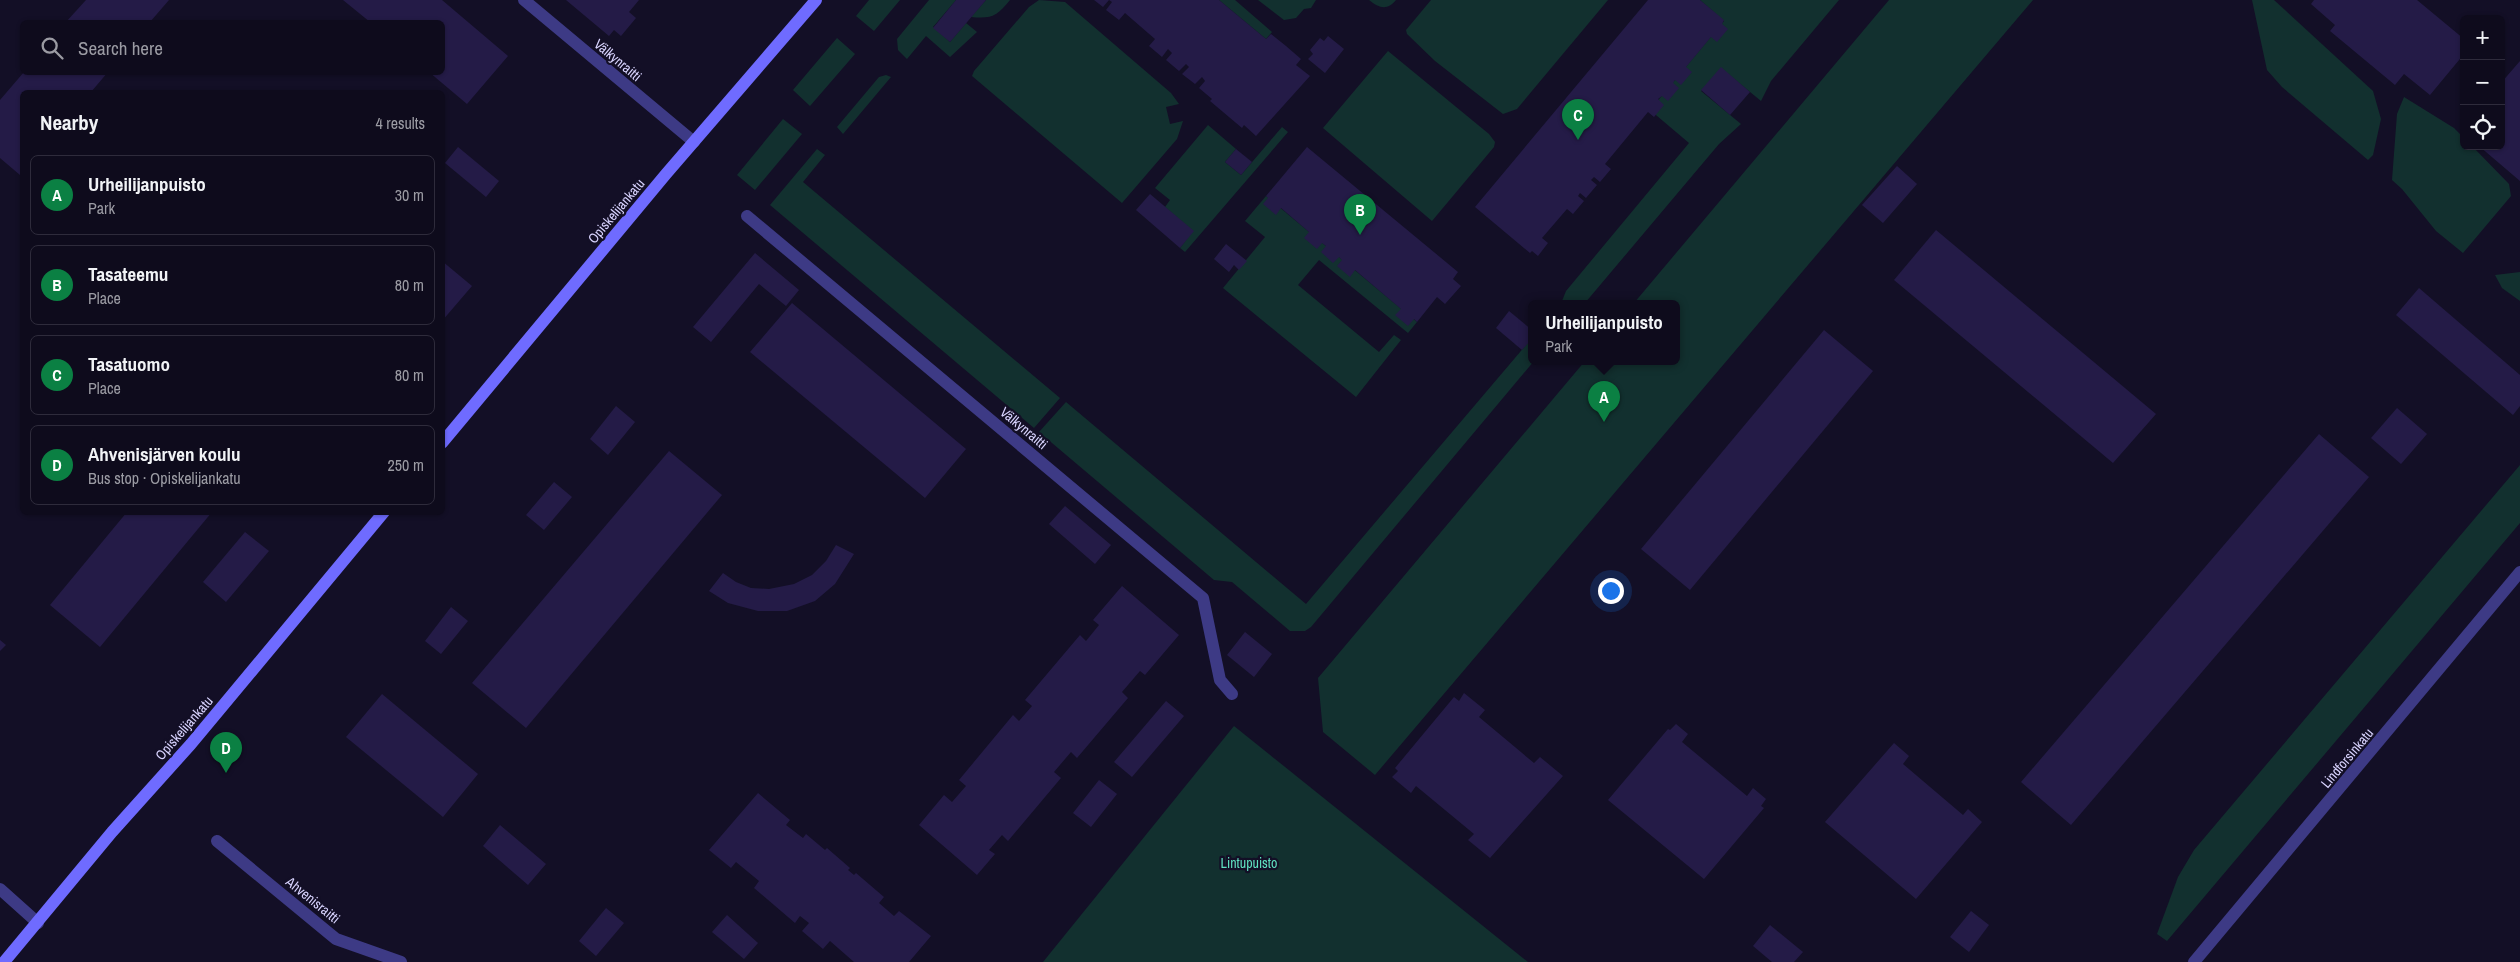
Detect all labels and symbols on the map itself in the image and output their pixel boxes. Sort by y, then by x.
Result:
street label: Välkynraitti [591,35,645,85]
pin: C [1562,99,1594,140]
street label: Opiskelijankatu [584,175,648,247]
pin: B [1344,194,1376,235]
pin: A [1588,381,1620,422]
street label: Välkynraitti [997,403,1051,453]
your location [1598,578,1624,604]
street label: Opiskelijankatu [151,692,217,764]
street label: Lindforsinkatu [2317,724,2377,792]
pin: D [210,732,242,773]
park label: Lintupuisto [1221,854,1277,872]
street label: Ahvenisraitti [282,872,344,927]

